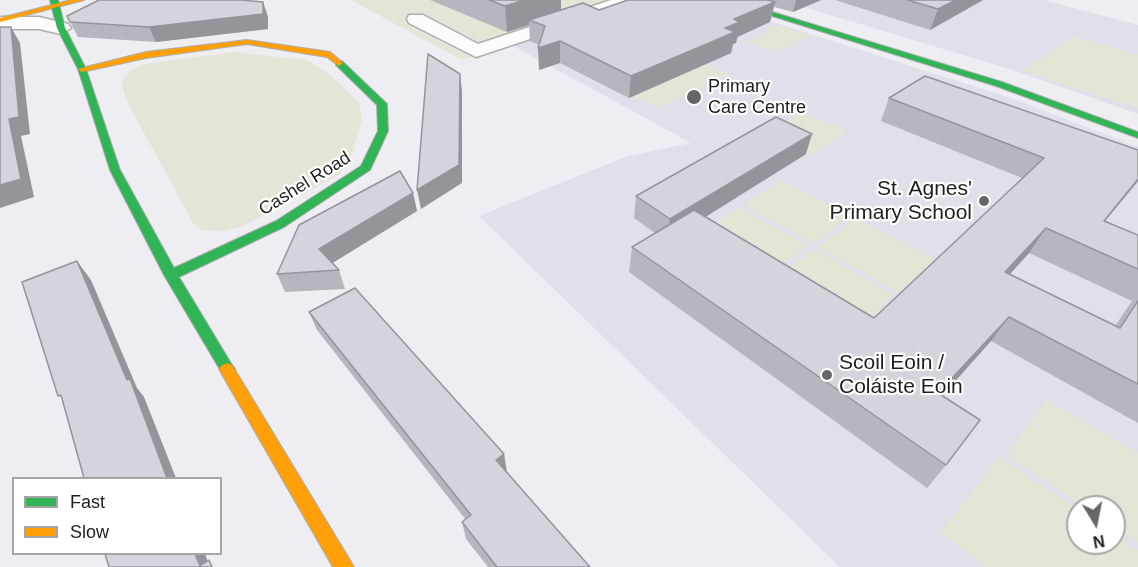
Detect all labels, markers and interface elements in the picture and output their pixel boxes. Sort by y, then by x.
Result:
place label: Primary Care Centre [708,76,806,118]
marker: Primary Care Centre [685,88,703,106]
street label: Cashel Road [255,147,355,221]
place label: St. Agnes' Primary School [830,176,972,226]
marker: St. Agnes' Primary School [977,194,991,208]
place label: Scoil Eoin / Coláiste Eoin [839,350,963,400]
marker: Scoil Eoin / Coláiste Eoin [820,368,834,382]
legend [12,477,222,555]
text: Fast [70,492,105,512]
north arrow [1066,495,1126,555]
text: Slow [70,522,109,542]
text: N [1092,532,1106,551]

